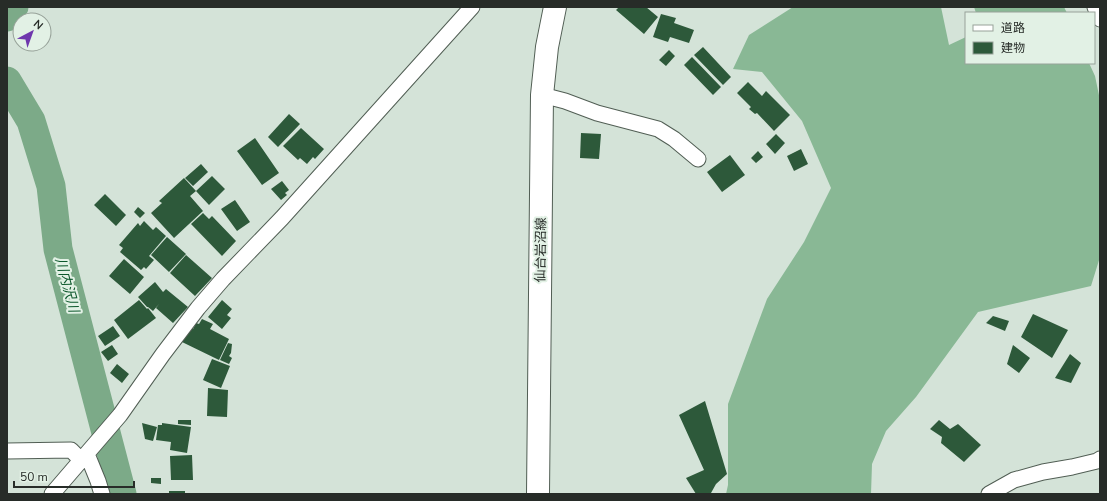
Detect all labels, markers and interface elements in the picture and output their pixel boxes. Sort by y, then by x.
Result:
north arrow [12,12,52,52]
legend [965,12,1095,64]
text: N [30,16,46,33]
text: 道路 [1001,20,1025,36]
text: 建物 [1001,40,1025,56]
street label: 仙台岩沼線 [531,217,551,283]
water label: 川内沢川 [51,255,84,316]
scale bar [14,463,134,489]
text: 50 m [20,469,48,485]

